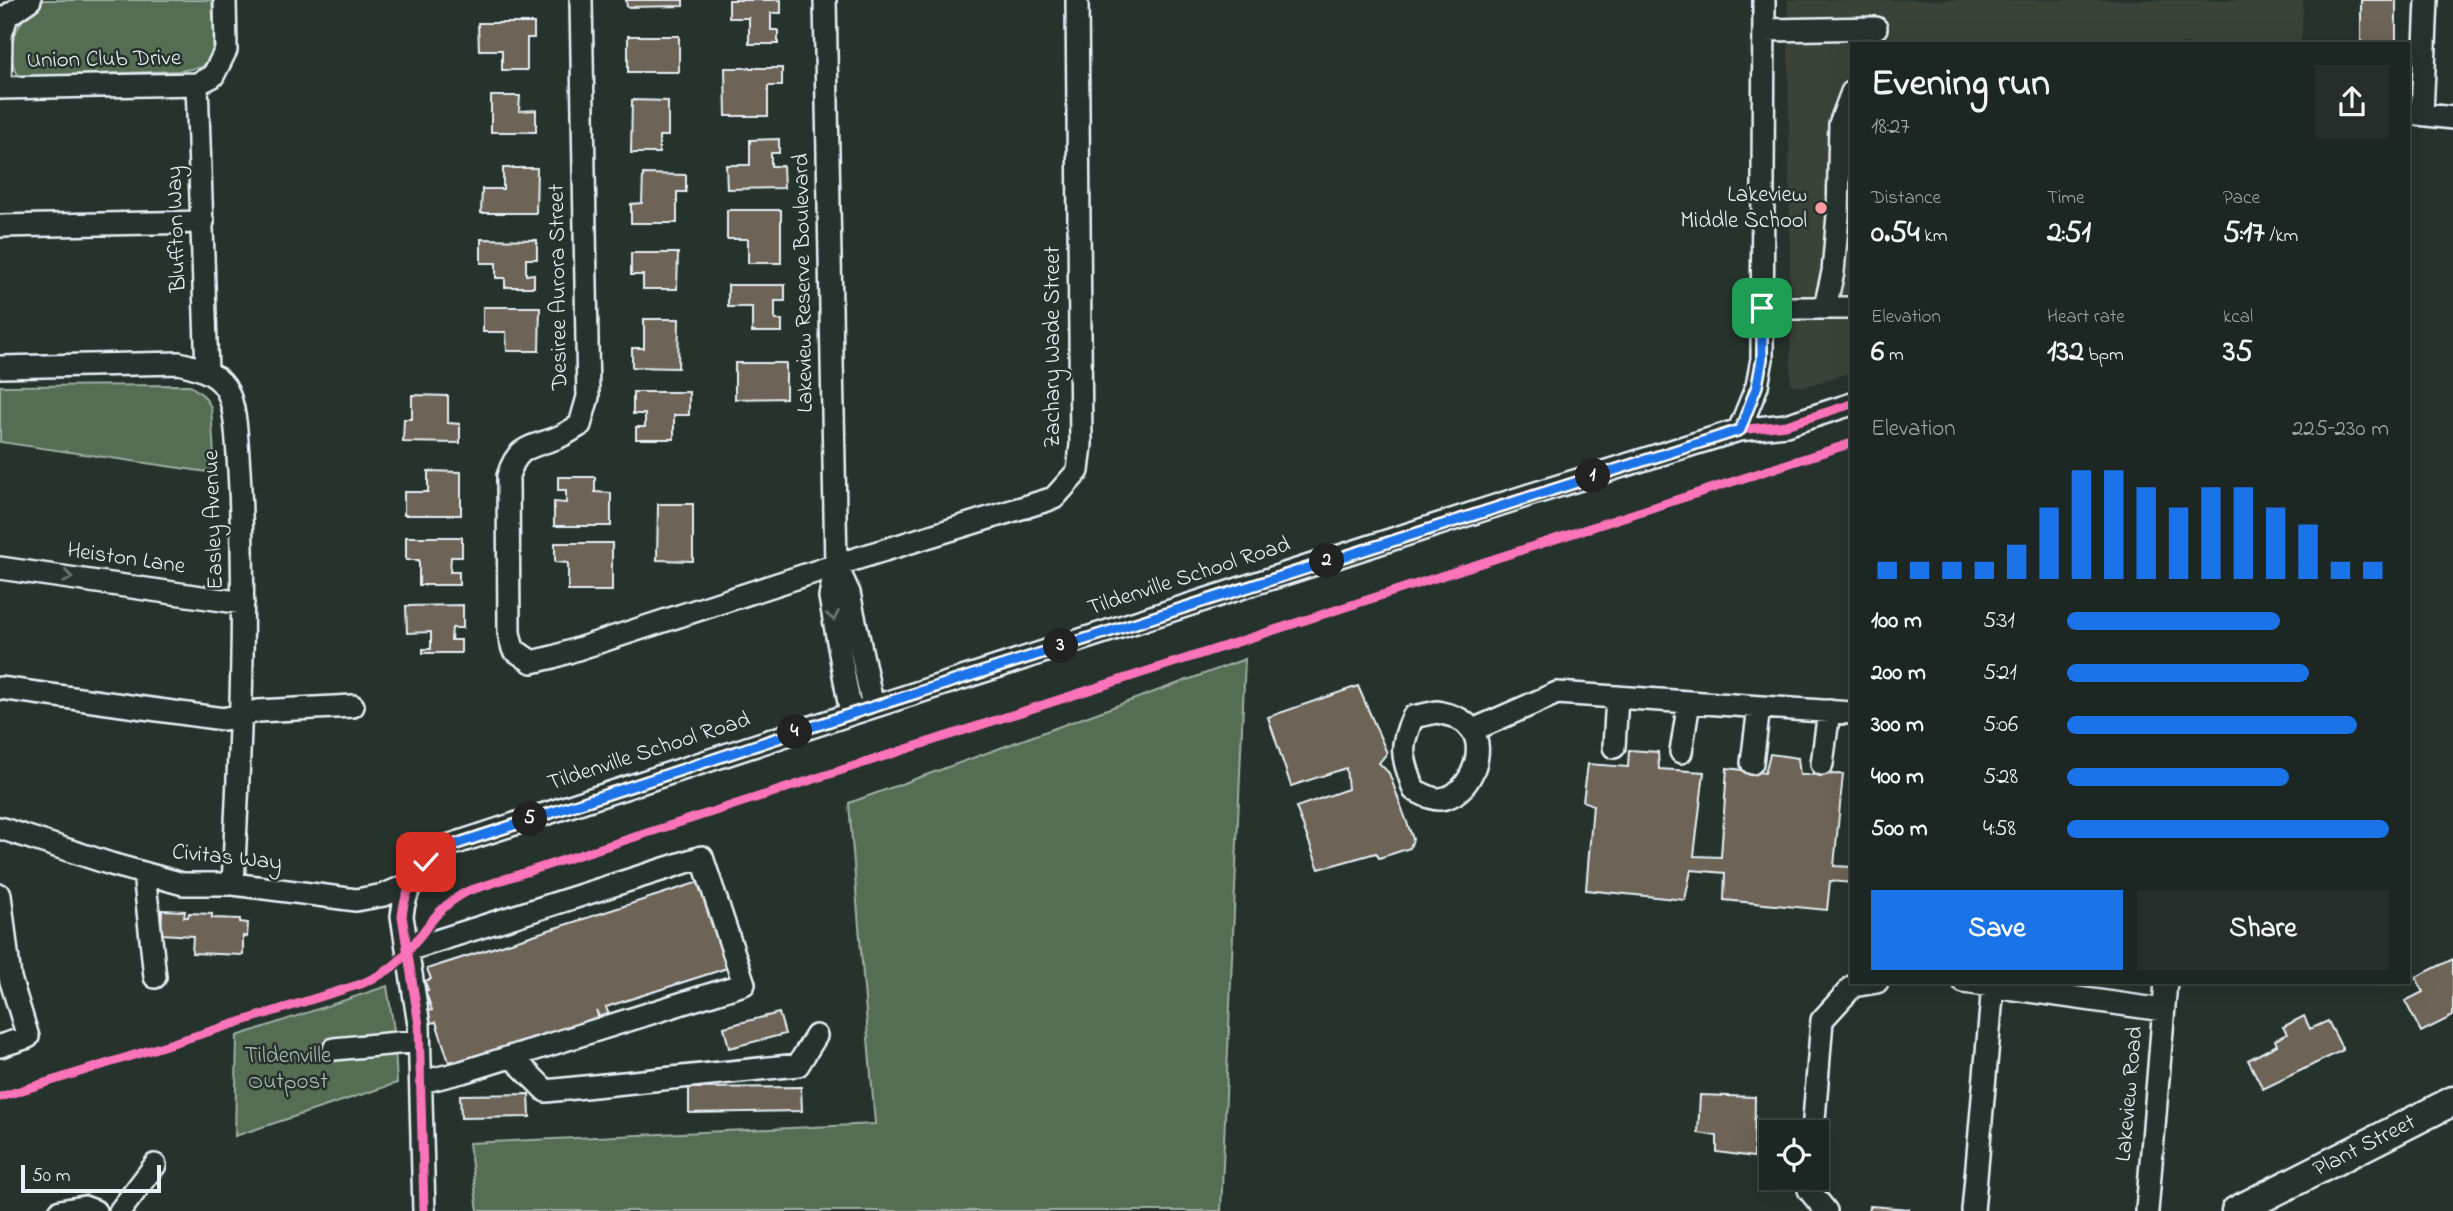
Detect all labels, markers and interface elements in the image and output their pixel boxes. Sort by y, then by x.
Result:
street label: Union Club Drive [26,42,182,78]
text: Evening run [1871,57,2050,113]
button: share [2315,65,2389,139]
text: 18:27 [1871,111,1910,144]
street label: Lakeview Reserve Boulevard [785,153,823,413]
street label: Bluffton Way [158,165,198,294]
place label: Lakeview Middle School [1680,179,1807,238]
street label: Desiree Aurora Street [541,183,577,391]
text: Distance [1871,185,1941,212]
text: Time [2047,185,2085,212]
text: Pace [2223,185,2260,212]
marker: Lakeview Middle School [1813,200,1829,216]
text: 0.54 [1871,212,1920,256]
text: 2:51 [2047,212,2091,256]
text: 5:17 [2223,212,2265,256]
text: km [1920,223,1947,250]
text: /km [2265,223,2298,250]
street label: Zachary Wade Street [1037,246,1072,448]
pin [1732,278,1792,338]
icon: arrive [1743,289,1781,327]
text: Elevation [1871,304,1941,331]
text: Heart rate [2047,304,2125,331]
text: kcal [2223,304,2253,331]
text: 6 [1871,331,1884,375]
text: 132 [2047,331,2084,375]
text: 35 [2223,331,2253,375]
text: m [1884,342,1904,369]
text: bpm [2084,342,2124,369]
text: Elevation [1871,413,1956,446]
text: 225–230 m [2292,413,2389,446]
street label: Easley Avenue [195,449,235,590]
pin: 1 [1576,458,1610,494]
text: 1 [1589,462,1596,489]
street label: Tildenville School Road [1083,529,1295,625]
street label: Heiston Lane [65,534,188,584]
pin: 2 [1310,544,1344,578]
text: 2 [1322,547,1331,574]
one-way arrow [62,570,73,585]
text: 100 m [1871,605,1922,638]
text: 5:31 [1983,605,2015,638]
one-way arrow [825,610,840,622]
pin: 3 [1044,628,1078,664]
text: 3 [1057,632,1064,659]
text: 200 m [1871,657,1926,690]
text: 5:21 [1983,657,2017,690]
street label: Tildenville School Road [543,704,755,800]
text: 300 m [1871,709,1924,742]
text: 5:06 [1983,709,2018,742]
pin: 4 [778,714,812,750]
text: 4 [791,718,798,745]
text: 400 m [1871,761,1924,794]
text: 5:28 [1983,761,2018,794]
pin: 5 [512,802,548,836]
text: 5 [524,805,535,832]
text: 500 m [1871,813,1928,846]
text: 4:58 [1983,813,2016,846]
pin [396,832,456,892]
street label: Civitas Way [170,836,284,882]
icon: check [407,843,445,881]
button: Save [1871,890,2123,970]
button: Share [2137,890,2389,970]
street label: Lakeview Road [2108,1025,2152,1163]
park label: Tildenville Outpost [245,1040,332,1099]
street label: Plant Street [2307,1106,2422,1186]
map controls [1759,1120,1829,1190]
button: locate [1759,1120,1829,1190]
scale bar [21,1162,161,1194]
text: 50 m [32,1163,71,1190]

